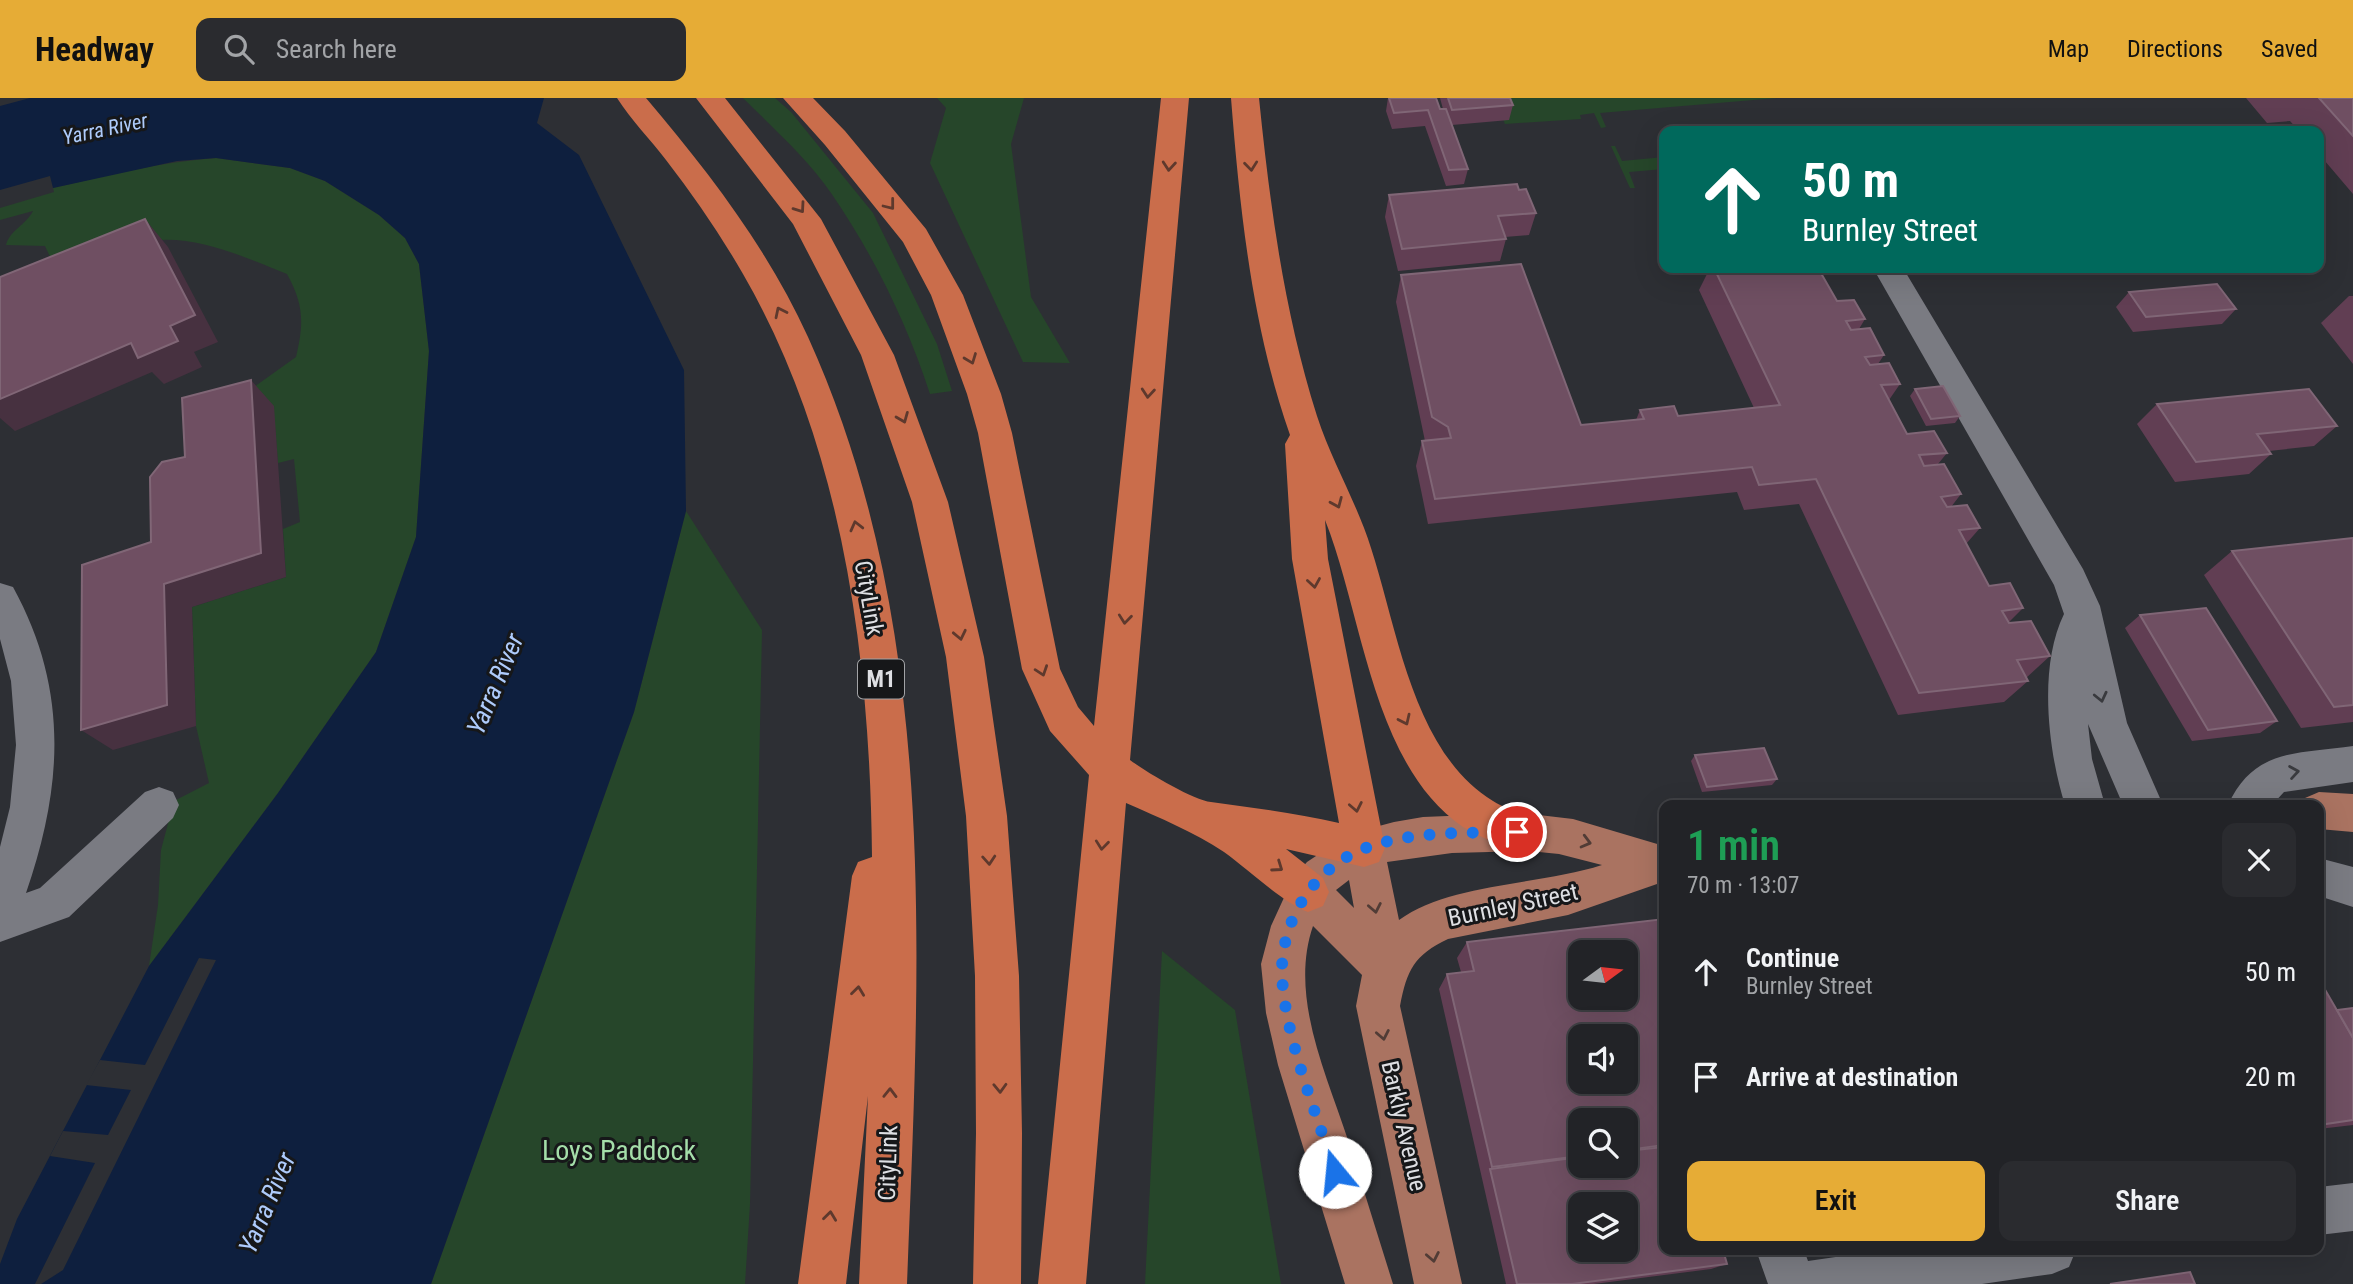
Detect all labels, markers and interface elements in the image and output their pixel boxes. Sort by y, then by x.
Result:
search box [196,18,686,81]
text: Headway [35,30,154,69]
icon: search [220,30,258,68]
text: Search here [276,34,397,64]
text: Map [2048,35,2089,63]
text: Directions [2127,35,2223,63]
text: Saved [2261,35,2318,63]
water label: Yarra River [60,108,150,150]
text: 50 m [1802,152,1899,209]
icon: ahead [1687,154,1778,245]
one-way arrow [1162,161,1177,172]
one-way arrow [1243,161,1258,172]
one-way arrow [882,197,895,209]
one-way arrow [791,200,804,213]
text: Burnley Street [1802,211,1978,249]
one-way arrow [775,307,789,319]
one-way arrow [963,352,977,365]
one-way arrow [1141,387,1156,398]
one-way arrow [895,411,909,423]
one-way arrow [1329,495,1343,508]
one-way arrow [850,520,864,532]
street label: CityLink [849,558,889,638]
one-way arrow [1306,577,1321,589]
one-way arrow [1118,614,1133,625]
water label: Yarra River [460,628,530,739]
one-way arrow [952,629,966,641]
road number: M1 [858,660,904,698]
one-way arrow [1034,665,1048,677]
one-way arrow [2093,691,2107,703]
one-way arrow [1397,713,1411,725]
one-way arrow [2288,765,2300,780]
one-way arrow [1347,801,1362,813]
pin [1487,802,1547,862]
icon: arrive [1498,813,1536,851]
text: 1 min [1687,821,1780,870]
button: close [2222,823,2296,897]
one-way arrow [1580,834,1592,848]
one-way arrow [1095,840,1110,851]
one-way arrow [981,855,996,866]
one-way arrow [1270,859,1283,871]
text: 70 m · 13:07 [1687,872,1799,899]
street label: Burnley Street [1446,878,1580,932]
one-way arrow [1367,902,1382,914]
north arrow [1568,940,1638,1010]
map controls [1568,940,1638,1262]
text: Continue [1746,943,1839,973]
icon: ahead [1687,953,1725,991]
text: 50 m [2245,957,2296,987]
text: Burnley Street [1746,973,1873,1000]
one-way arrow [851,985,866,996]
button: sound [1568,1024,1638,1094]
one-way arrow [1375,1029,1390,1041]
street label: Barkly Avenue [1375,1058,1433,1194]
icon: arrive [1687,1058,1725,1096]
text: Arrive at destination [1746,1062,1958,1092]
text: 20 m [2245,1062,2296,1092]
one-way arrow [992,1083,1008,1093]
one-way arrow [882,1088,898,1098]
button: search [1568,1108,1638,1178]
street label: CityLink [873,1125,903,1201]
park label: Loys Paddock [542,1134,696,1167]
position arrow [1298,1135,1372,1209]
water label: Yarra River [232,1147,302,1258]
button: Exit [1687,1161,1985,1241]
button: Share [1999,1161,2296,1241]
button: layers [1568,1192,1638,1262]
one-way arrow [823,1210,838,1222]
one-way arrow [1424,1251,1439,1263]

